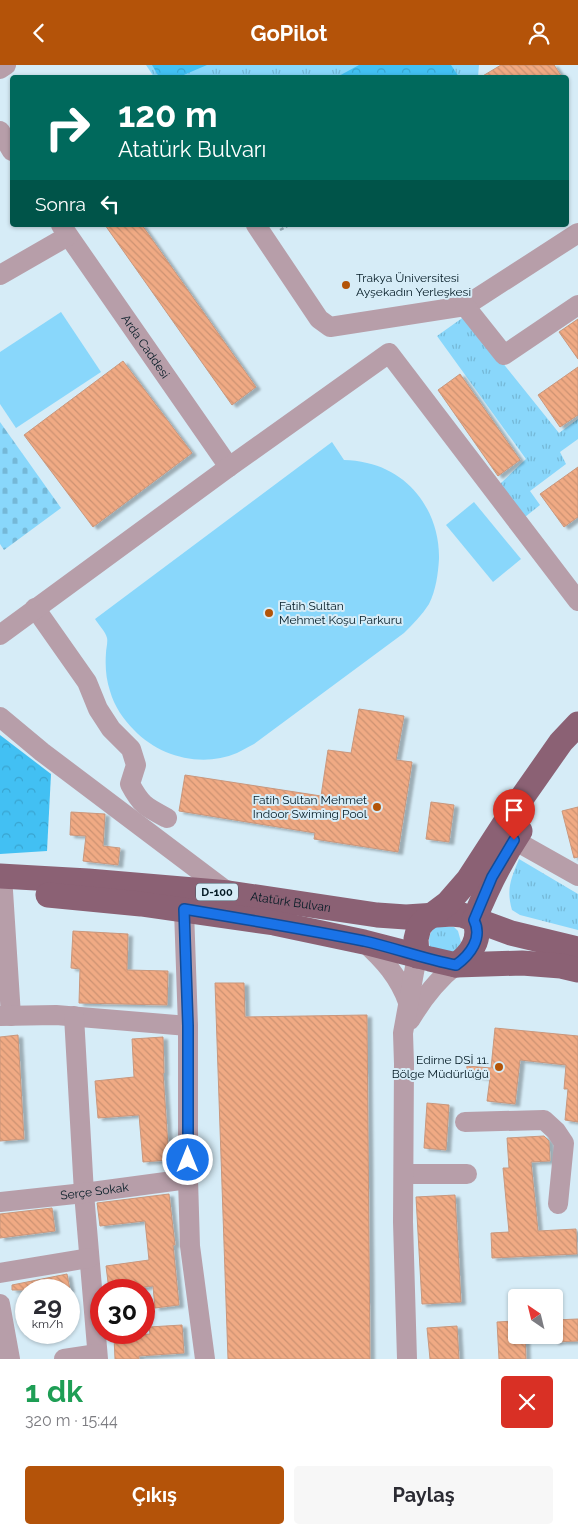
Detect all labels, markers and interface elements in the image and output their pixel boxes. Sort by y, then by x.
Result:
icon: back [25,19,53,47]
icon: person [525,19,553,47]
text: GoPilot [251,20,327,46]
text: 120 m [118,94,218,135]
icon: right [35,95,100,160]
text: Atatürk Bulvarı [118,136,266,162]
icon: left [96,190,124,218]
text: Sonra [35,193,86,215]
place label: Trakya Üniversitesi Ayşekadın Yerleşkesi [356,271,471,299]
marker: Trakya Üniversitesi Ayşekadın Yerleşkesi [340,279,352,291]
street label: Arda Caddesi [118,312,172,381]
place label: Fatih Sultan Mehmet Koşu Parkuru [279,599,402,627]
marker: Fatih Sultan Mehmet Koşu Parkuru [263,607,275,619]
pin [493,789,535,840]
place label: Fatih Sultan Mehmet Indoor Swiming Pool [253,793,368,821]
icon: arrive [500,796,528,824]
marker: Fatih Sultan Mehmet Indoor Swiming Pool [371,801,383,813]
road number: D-100 [196,884,238,901]
street label: Atatürk Bulvarı [250,889,332,915]
place label: Edirne DSİ 11. Bölge Müdürlüğü [392,1053,489,1081]
marker: Edirne DSİ 11. Bölge Müdürlüğü [493,1061,505,1073]
position arrow [161,1133,213,1185]
street label: Serçe Sokak [60,1180,130,1203]
speed limit sign: 30 [90,1279,155,1344]
north arrow [508,1289,562,1344]
map controls [508,1289,563,1344]
text: 29 [33,1290,62,1320]
text: km/h [32,1317,63,1331]
text: 1 dk [25,1374,83,1409]
button: close [501,1376,553,1428]
text: 320 m · 15:44 [25,1411,118,1430]
button: Çıkış [25,1466,284,1524]
button: Paylaş [294,1466,553,1524]

